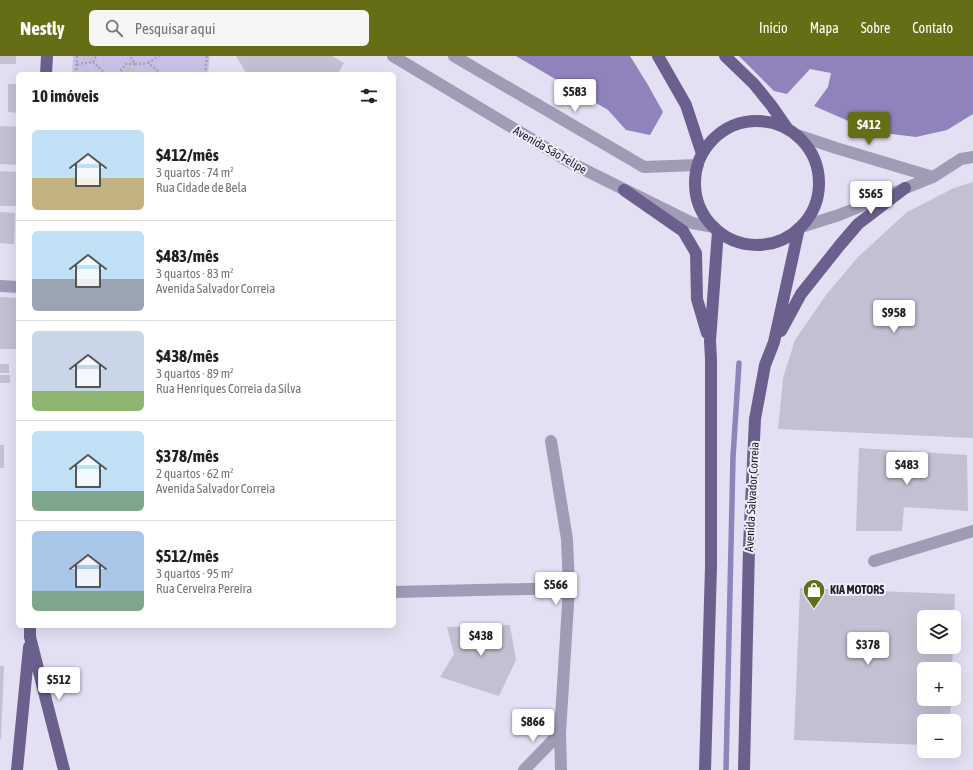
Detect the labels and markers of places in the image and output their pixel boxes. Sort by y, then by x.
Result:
pin: $583 [551,79,599,113]
pin: $412 [845,112,893,146]
pin: $565 [847,181,895,215]
pin: $958 [870,300,918,334]
pin: $483 [883,452,931,486]
pin: $566 [532,572,580,606]
shop icon: KIA MOTORS [801,577,827,610]
place label: KIA MOTORS [830,583,884,597]
pin: $438 [457,623,505,657]
pin: $378 [844,632,892,666]
pin: $512 [35,667,83,701]
pin: $866 [509,709,557,743]

